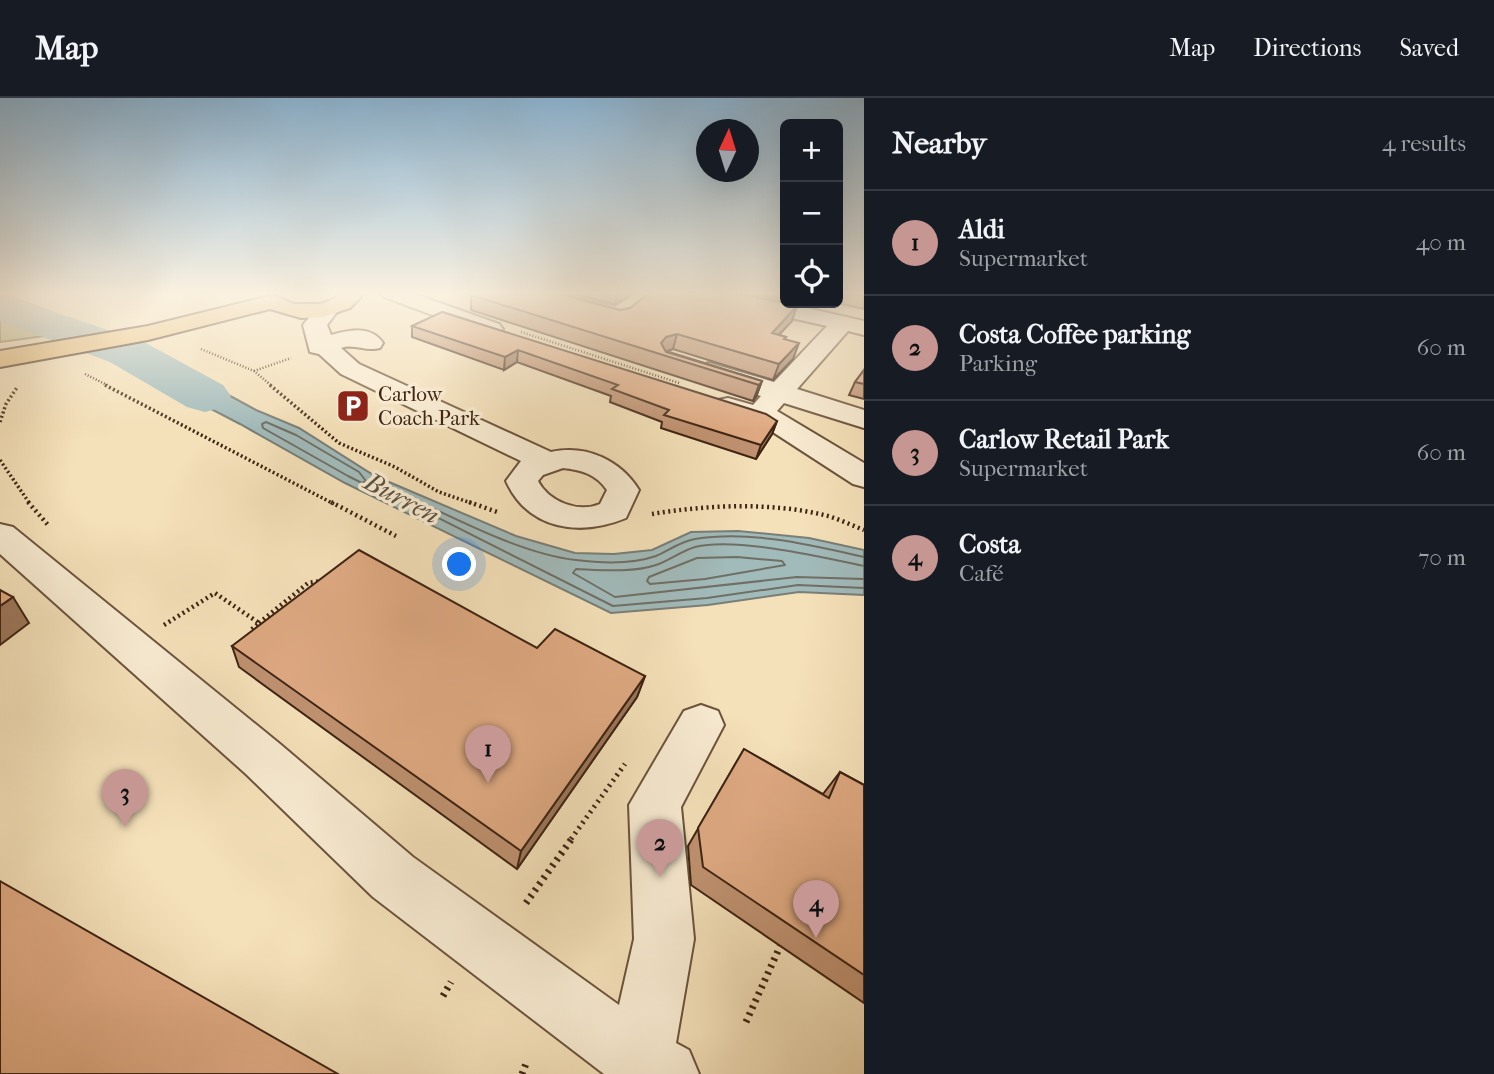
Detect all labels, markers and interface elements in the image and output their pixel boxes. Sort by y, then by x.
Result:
text: Map [35,29,98,68]
text: Map [1169,34,1215,62]
text: Directions [1253,34,1361,62]
text: Saved [1399,34,1459,62]
north arrow [696,119,759,182]
map controls [780,119,843,308]
button: + [780,119,843,182]
text: Nearby [892,126,987,161]
text: 4 results [1382,130,1466,157]
button: − [780,182,843,245]
text: Aldi [959,214,1005,245]
text: 1 [911,229,919,256]
text: 40 m [1416,229,1466,256]
button: locate [780,245,843,308]
text: Supermarket [959,245,1088,272]
text: Costa Coffee parking [959,319,1191,350]
text: 2 [909,334,921,361]
text: 60 m [1417,334,1466,361]
text: Parking [959,350,1037,377]
place label: Carlow Coach Park [378,382,480,430]
parking icon: Carlow Coach Park [334,387,372,425]
text: Carlow Retail Park [959,424,1169,455]
text: 3 [910,439,920,466]
text: 60 m [1417,439,1466,466]
text: Supermarket [959,455,1088,482]
water label: Burren [357,465,444,531]
text: Costa [959,529,1021,560]
text: 4 [908,544,922,571]
text: 70 m [1418,544,1466,571]
your location [442,547,476,581]
text: Café [959,560,1004,587]
pin: 1 [465,725,511,783]
pin: 3 [102,769,148,827]
pin: 2 [637,819,683,877]
pin: 4 [793,880,839,938]

